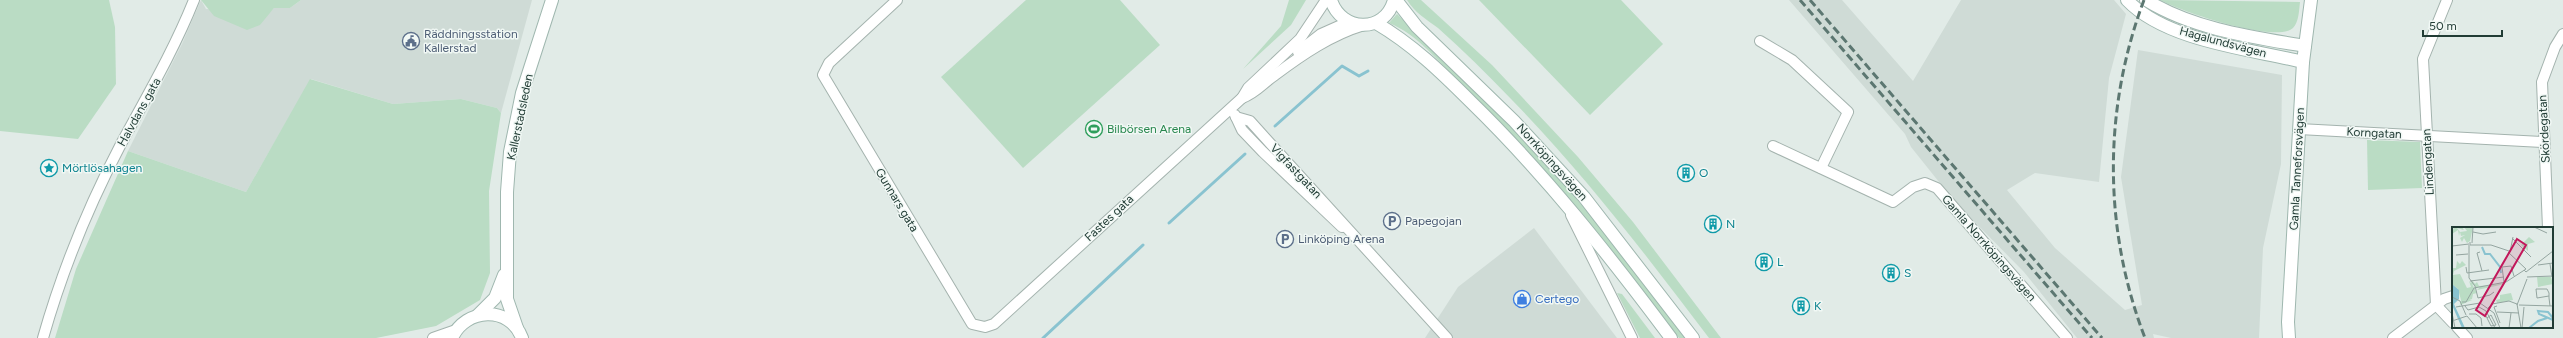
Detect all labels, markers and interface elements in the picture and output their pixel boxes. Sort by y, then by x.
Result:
scale bar [2423,12,2502,38]
text: 50 m [2429,19,2457,33]
street label: Hagalundsvägen [2178,24,2268,60]
place label: Räddningsstation Kallerstad [424,27,518,55]
public building icon: Räddningsstation Kallerstad [401,31,421,51]
street label: Kallerstadsleden [504,72,536,161]
street label: Halvdans gata [114,75,164,149]
street label: Skördegatan [2535,94,2553,163]
street label: Gamla Tanneforsvägen [2287,107,2307,231]
sports icon: Bilbörsen Arena [1084,119,1104,139]
street label: Norrköpingsvägen [1514,121,1590,204]
place label: Bilbörsen Arena [1107,122,1191,136]
street label: Korngatan [2346,125,2402,141]
street label: Lindengatan [2419,128,2437,196]
street label: Vigfastgatan [1267,141,1325,201]
place icon: Mörtlösahagen [39,158,59,178]
place label: Mörtlösahagen [62,161,142,175]
building icon: O [1676,163,1696,183]
street label: Gunnars gata [873,166,921,234]
place label: O [1699,166,1708,180]
street label: Fastes gata [1082,192,1136,244]
street label: Gamla Norrköpingsvägen [1939,192,2039,304]
parking icon: Papegojan [1382,211,1402,231]
place label: Papegojan [1405,214,1462,228]
building icon: N [1703,214,1723,234]
place label: N [1726,217,1735,231]
inset map [2452,227,2553,328]
parking icon: Linköping Arena [1275,229,1295,249]
place label: Linköping Arena [1298,232,1385,246]
building icon: L [1754,252,1774,272]
place label: L [1777,255,1784,269]
building icon: S [1881,263,1901,283]
place label: S [1904,266,1911,280]
shop icon: Certego [1512,289,1532,309]
place label: Certego [1535,292,1579,306]
building icon: K [1791,296,1811,316]
place label: K [1814,299,1822,313]

